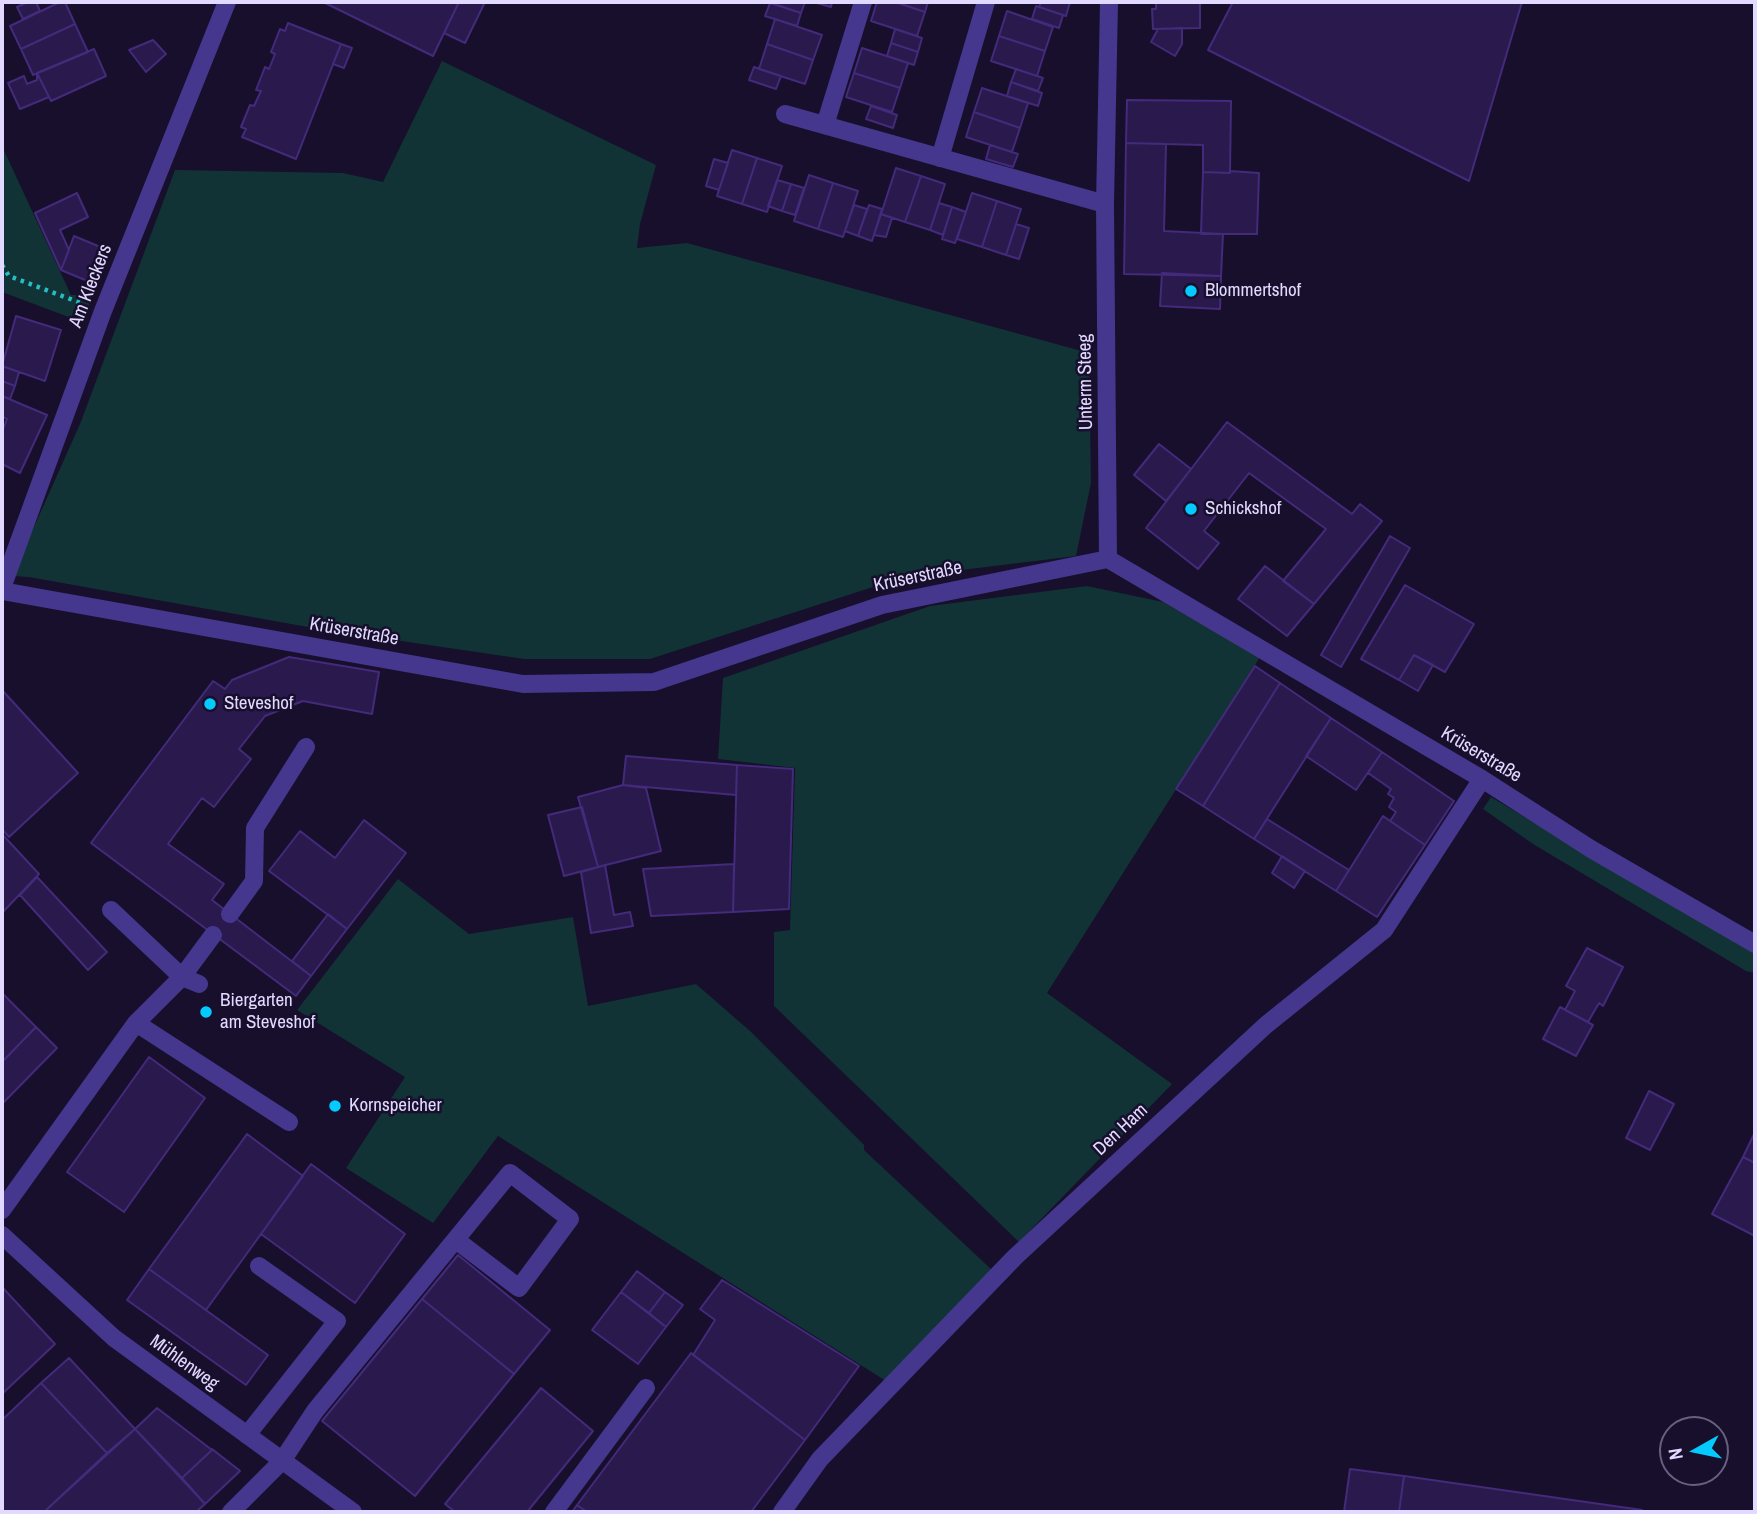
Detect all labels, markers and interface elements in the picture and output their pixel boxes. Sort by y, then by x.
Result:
street label: Am Kleckers [65,241,117,331]
place label: Blommertshof [1205,280,1301,302]
marker: Blommertshof [1183,283,1199,299]
street label: Unterm Steeg [1074,334,1098,430]
place label: Schickshof [1205,498,1281,520]
marker: Schickshof [1183,501,1199,517]
street label: Krüserstraße [872,556,964,598]
street label: Krüserstraße [308,613,400,651]
place label: Steveshof [224,693,293,715]
marker: Steveshof [202,696,218,712]
street label: Krüserstraße [1437,722,1525,788]
place label: Biergarten am Steveshof [220,990,315,1034]
marker: Biergarten am Steveshof [198,1004,214,1020]
place label: Kornspeicher [349,1095,442,1117]
marker: Kornspeicher [327,1098,343,1114]
street label: Den Ham [1089,1099,1153,1161]
street label: Mühlenweg [145,1330,223,1396]
north arrow [1659,1416,1729,1486]
text: N [1662,1446,1689,1462]

